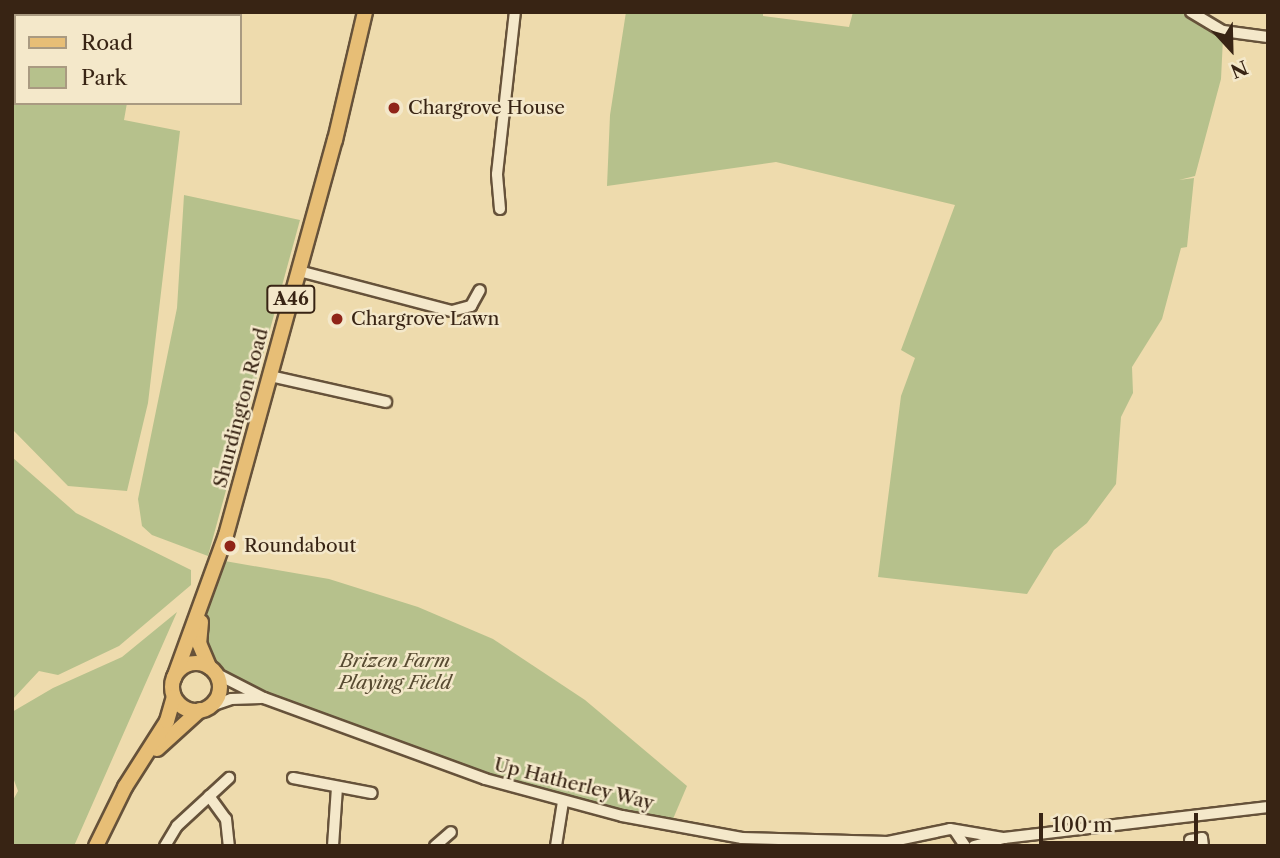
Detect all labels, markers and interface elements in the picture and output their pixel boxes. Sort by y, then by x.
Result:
legend [14,14,242,105]
north arrow [1196,14,1266,84]
text: Road [81,30,133,55]
text: N [1227,55,1251,83]
text: Park [81,65,127,90]
place label: Chargrove House [408,97,565,119]
marker: Chargrove House [386,100,402,116]
road number: A46 [265,284,317,314]
place label: Chargrove Lawn [351,308,499,330]
marker: Chargrove Lawn [329,311,345,327]
street label: Shurdington Road [209,326,273,490]
place label: Roundabout [244,535,356,557]
marker: Roundabout [222,538,238,554]
park label: Brizen Farm Playing Field [339,650,451,694]
street label: Up Hatherley Way [491,753,657,815]
scale bar [1042,798,1201,842]
text: 100 m [1052,812,1113,837]

